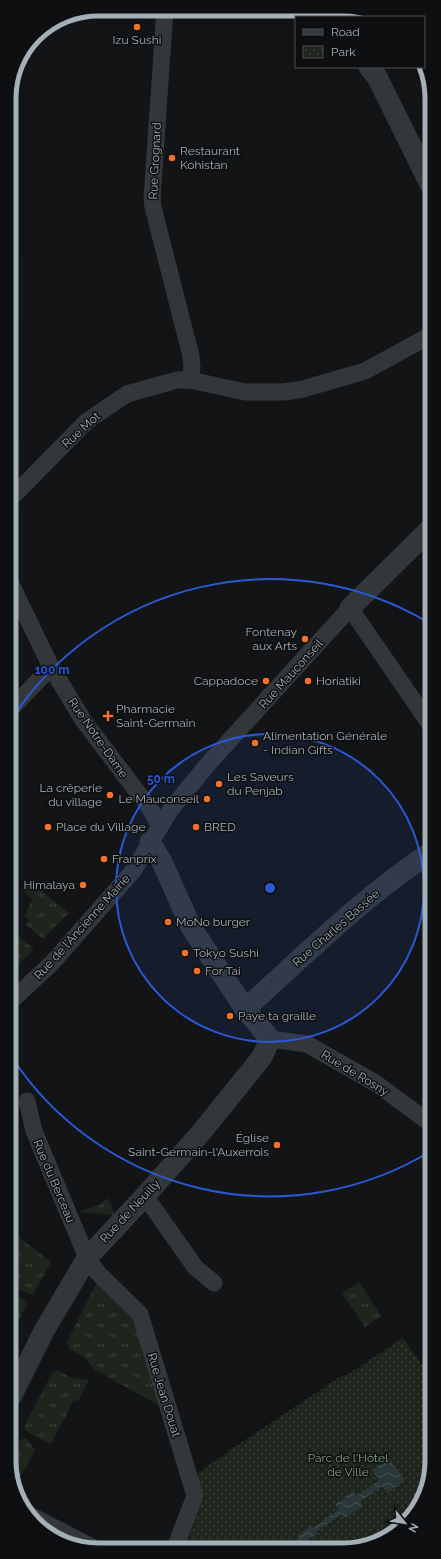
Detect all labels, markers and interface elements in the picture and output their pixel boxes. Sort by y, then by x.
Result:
legend [295,16,425,68]
marker: Izu Sushi [132,22,142,32]
text: Road [331,25,360,39]
place label: Izu Sushi [113,33,161,47]
text: Park [331,45,356,59]
street label: Rue Grognard [146,122,164,200]
place label: Restaurant Kohistan [180,144,240,172]
marker: Restaurant Kohistan [167,153,177,163]
street label: Rue Mot [59,409,103,451]
place label: Fontenay aux Arts [245,625,297,653]
marker: Fontenay aux Arts [300,634,310,644]
street label: Rue Mauconseil [256,636,326,712]
text: 100 m [35,663,69,677]
place label: Cappadoce [194,674,258,688]
place label: Horiatiki [316,674,361,688]
marker: Cappadoce [261,676,271,686]
marker: Horiatiki [303,676,313,686]
street label: Rue Notre-Dame [65,695,131,781]
place label: Pharmacie Saint-Germain [116,702,195,730]
marker: Pharmacie Saint-Germain [103,711,113,721]
place label: Alimentation Générale - Indian Gifts [263,729,387,757]
marker: Alimentation Générale - Indian Gifts [250,738,260,748]
place label: Les Saveurs du Penjab [227,770,294,798]
text: 50 m [147,772,175,786]
marker: Les Saveurs du Penjab [214,779,224,789]
place label: La crêperie du village [39,781,102,809]
marker: La crêperie du village [105,790,115,800]
place label: Le Mauconseil [119,792,200,806]
marker: Le Mauconseil [202,794,212,804]
place label: Place du Village [56,820,145,834]
place label: BRED [204,820,236,834]
marker: Place du Village [43,822,53,832]
marker: BRED [191,822,201,832]
place label: Franprix [112,852,157,866]
marker: Franprix [99,854,109,864]
street label: Rue de l'Ancienne Mairie [31,872,133,982]
place label: Himalaya [23,878,75,892]
marker: Himalaya [78,880,88,890]
centre of rings [263,881,277,895]
street label: Rue Charles Bassée [290,887,382,969]
place label: MoNo burger [176,915,251,929]
marker: MoNo burger [163,917,173,927]
place label: Tokyo Sushi [193,946,259,960]
marker: Tokyo Sushi [180,948,190,958]
place label: For Tai [205,964,241,978]
marker: For Tai [192,966,202,976]
place label: Paye ta graille [238,1009,316,1023]
marker: Paye ta graille [225,1011,235,1021]
street label: Rue de Rosny [319,1047,392,1099]
place label: Église Saint-Germain-l'Auxerrois [128,1131,269,1159]
street label: Rue du Berceau [30,1137,78,1225]
marker: Église Saint-Germain-l'Auxerrois [272,1140,282,1150]
street label: Rue de Neuilly [97,1176,163,1246]
street label: Rue Jean Douat [145,1351,183,1439]
park label: Parc de l'Hôtel de Ville [308,1451,389,1479]
north arrow [385,1503,425,1543]
text: N [405,1521,421,1535]

